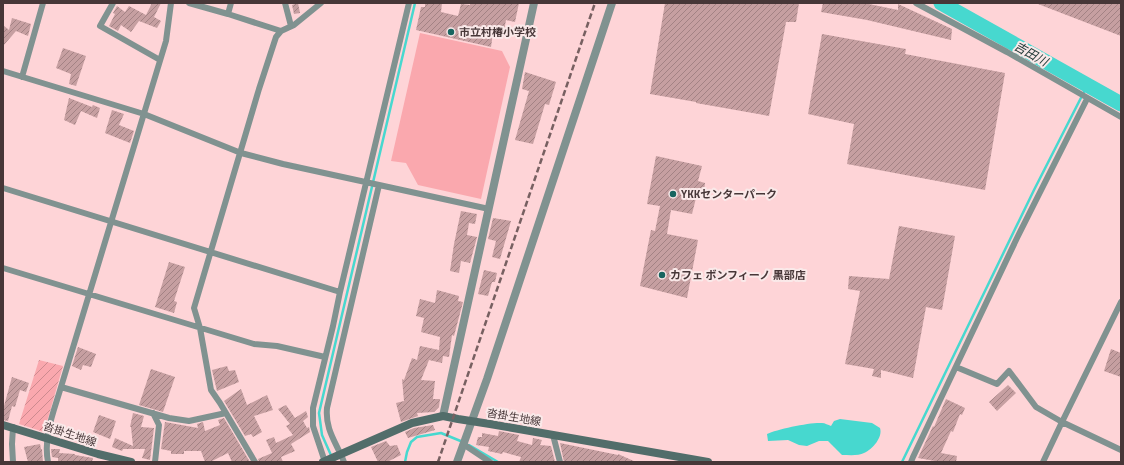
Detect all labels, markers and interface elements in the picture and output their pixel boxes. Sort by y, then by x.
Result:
place label: 市立村椿小学校 [459,24,536,40]
marker: 市立村椿小学校 [446,27,456,37]
water label: 吉田川 [1011,37,1053,72]
place label: YKKセンターパーク [681,186,777,202]
marker: YKKセンターパーク [668,189,678,199]
place label: カフェ ボンフィーノ 黒部店 [670,267,806,283]
marker: カフェ ボンフィーノ 黒部店 [657,270,667,280]
street label: 沓掛生地線 [486,404,542,430]
street label: 沓掛生地線 [41,418,99,450]

